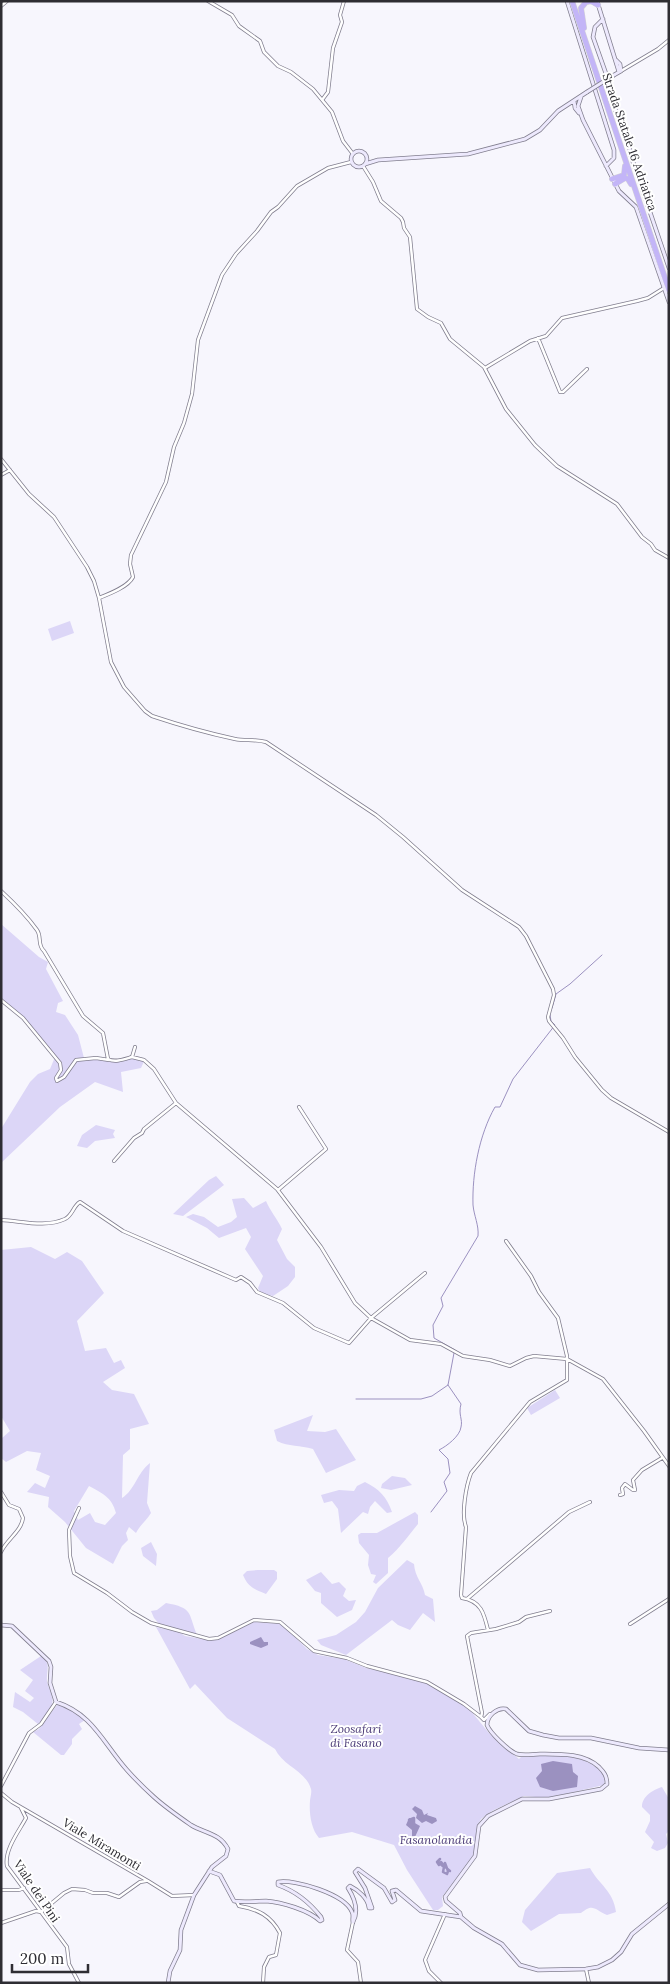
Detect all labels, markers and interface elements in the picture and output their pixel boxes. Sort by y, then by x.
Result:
street label: Strada Statale 16 Adriatica [599,71,661,213]
park label: Zoosafari di Fasano [330,1721,382,1750]
street label: Viale Miramonti [59,1814,144,1873]
park label: Fasanolandia [400,1832,473,1847]
street label: Viale dei Pini [10,1856,63,1925]
scale bar [12,1942,89,1974]
text: 200 m [20,1949,64,1968]

